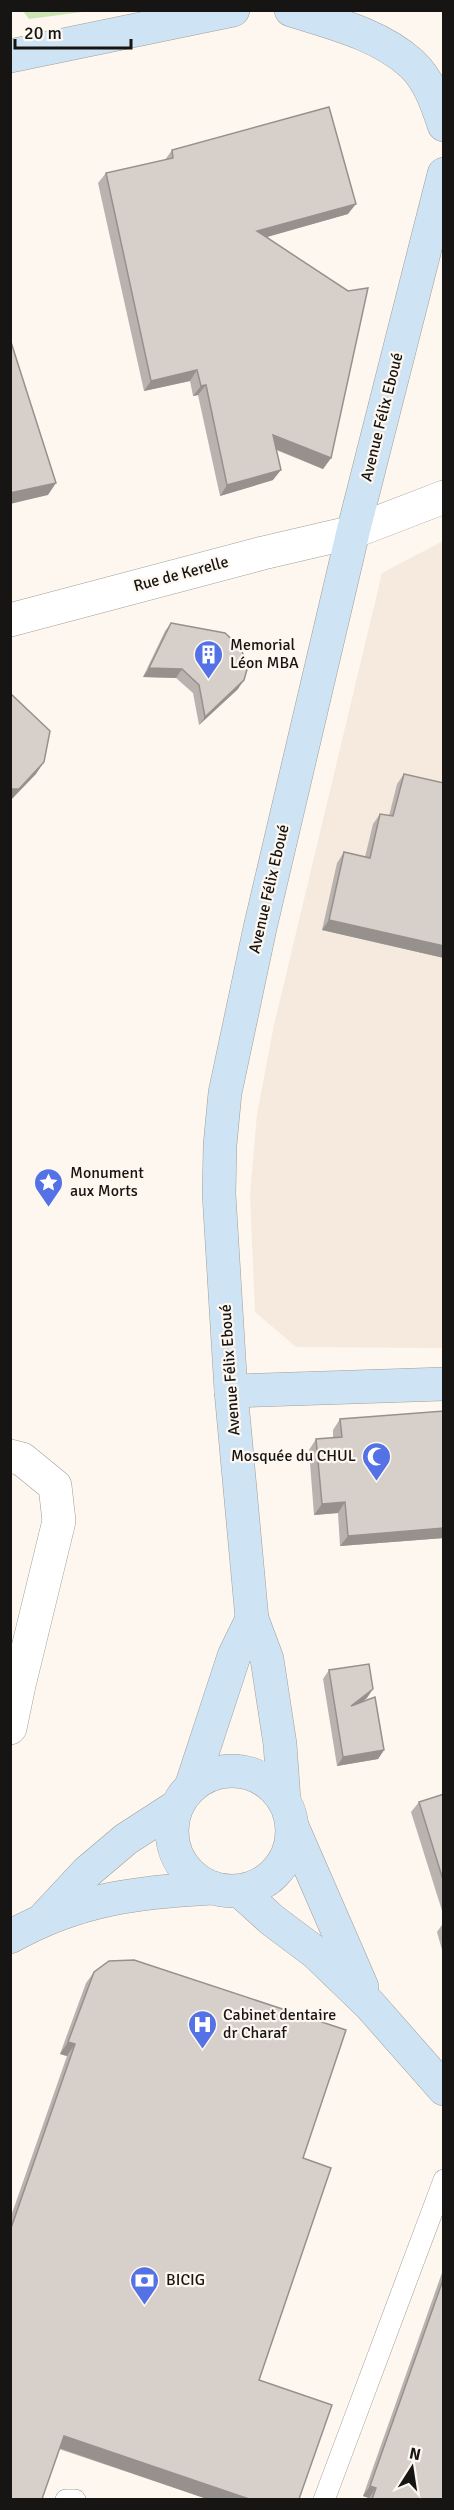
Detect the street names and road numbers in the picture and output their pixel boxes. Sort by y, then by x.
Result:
street label: Avenue Félix Eboué [356,351,408,483]
street label: Rue de Kerelle [131,552,231,596]
street label: Avenue Félix Eboué [244,823,294,955]
street label: Avenue Félix Eboué [215,1304,245,1436]

